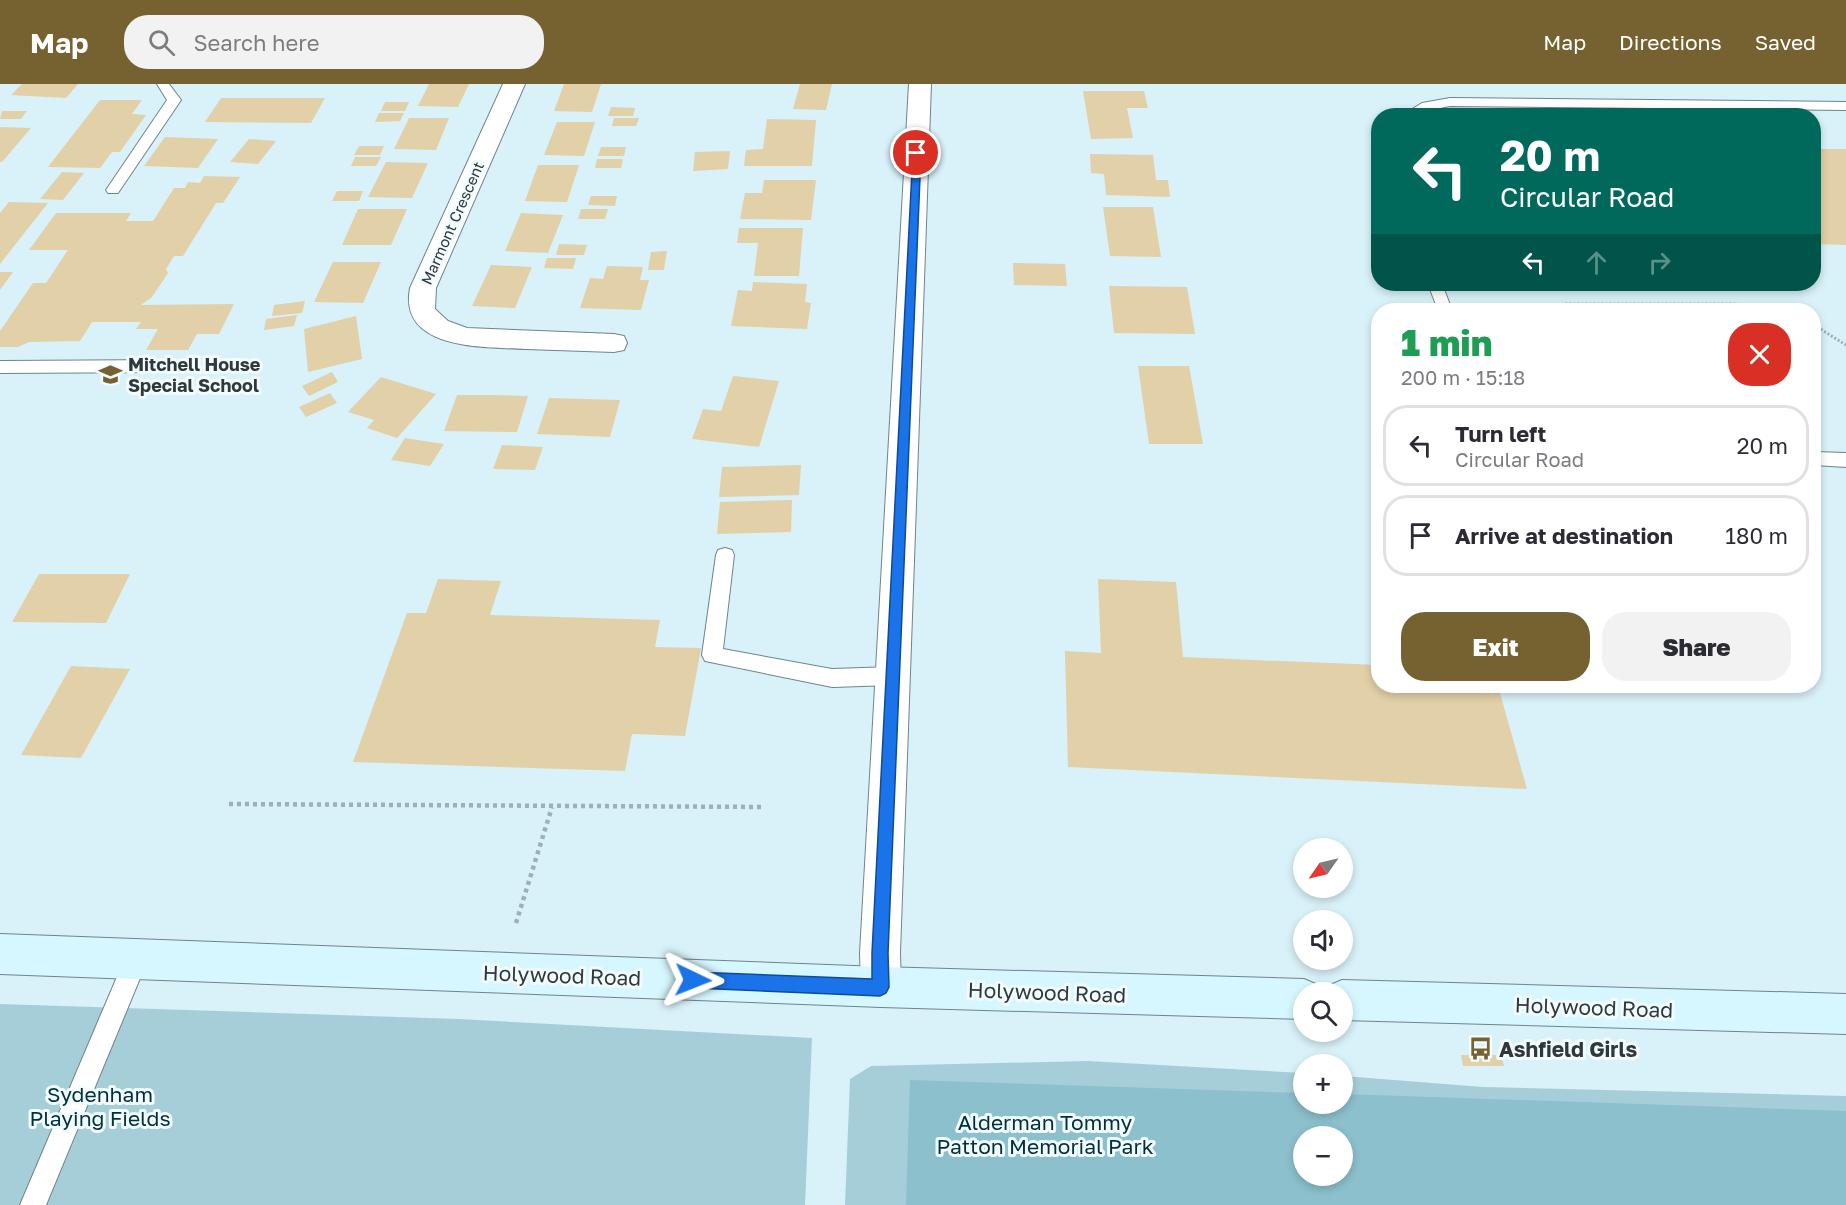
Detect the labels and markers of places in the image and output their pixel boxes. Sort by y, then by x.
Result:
pin [890,127,941,178]
place label: Mitchell House Special School [128,353,261,396]
school or university icon: Mitchell House Special School [97,361,123,387]
bus stop icon: Ashfield Girls [1468,1036,1494,1062]
place label: Ashfield Girls [1499,1036,1638,1062]

